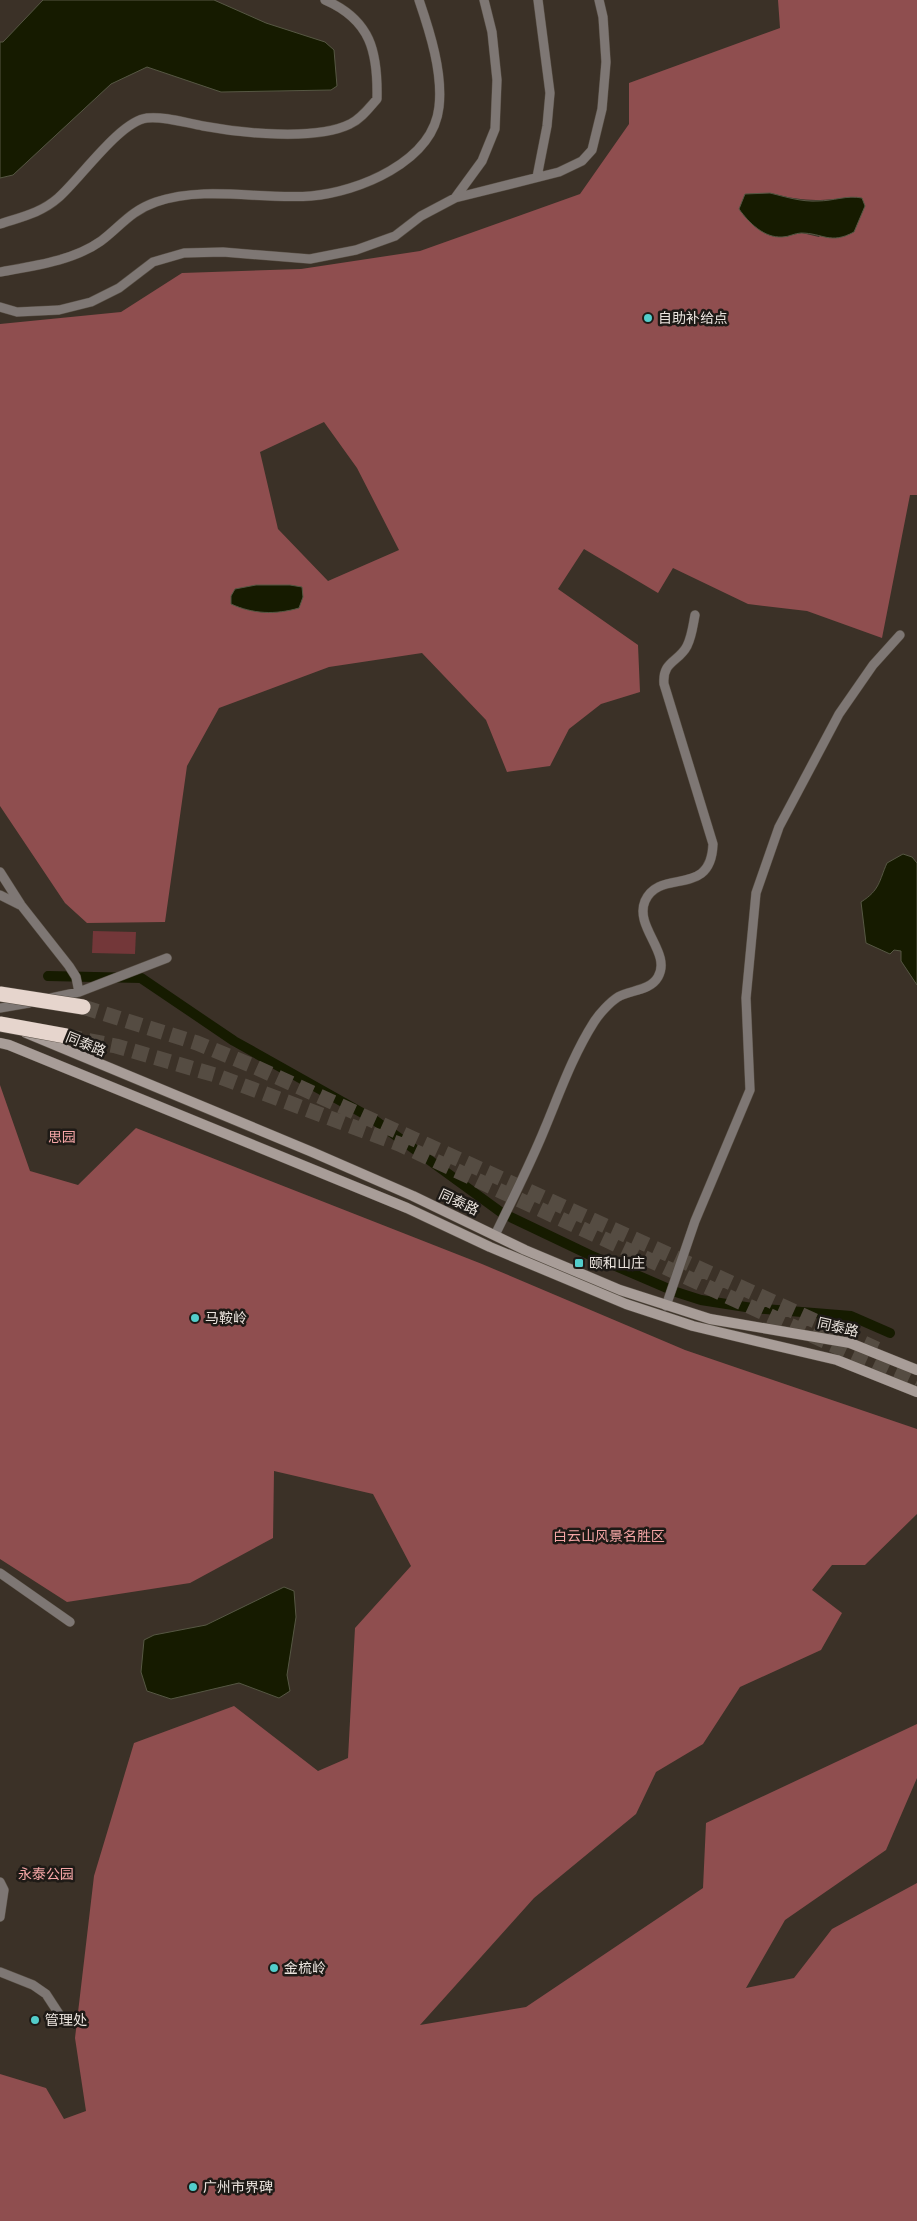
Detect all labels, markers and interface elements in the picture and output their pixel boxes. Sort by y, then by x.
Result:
place label: 自助补给点 [658,310,728,326]
marker: 自助补给点 [642,312,654,324]
street label: 同泰路 [64,1029,108,1059]
park label: 思园 [48,1129,76,1145]
street label: 同泰路 [437,1186,481,1218]
place label: 颐和山庄 [589,1255,645,1271]
marker: 颐和山庄 [573,1257,585,1269]
place label: 马鞍岭 [205,1310,247,1326]
marker: 马鞍岭 [189,1312,201,1324]
street label: 同泰路 [816,1314,860,1340]
park label: 白云山风景名胜区 [553,1528,665,1544]
park label: 永泰公园 [18,1866,74,1882]
place label: 金梳岭 [284,1960,326,1976]
marker: 金梳岭 [268,1962,280,1974]
place label: 管理处 [45,2012,87,2028]
marker: 管理处 [29,2014,41,2026]
place label: 广州市界碑 [203,2179,273,2195]
marker: 广州市界碑 [187,2181,199,2193]

